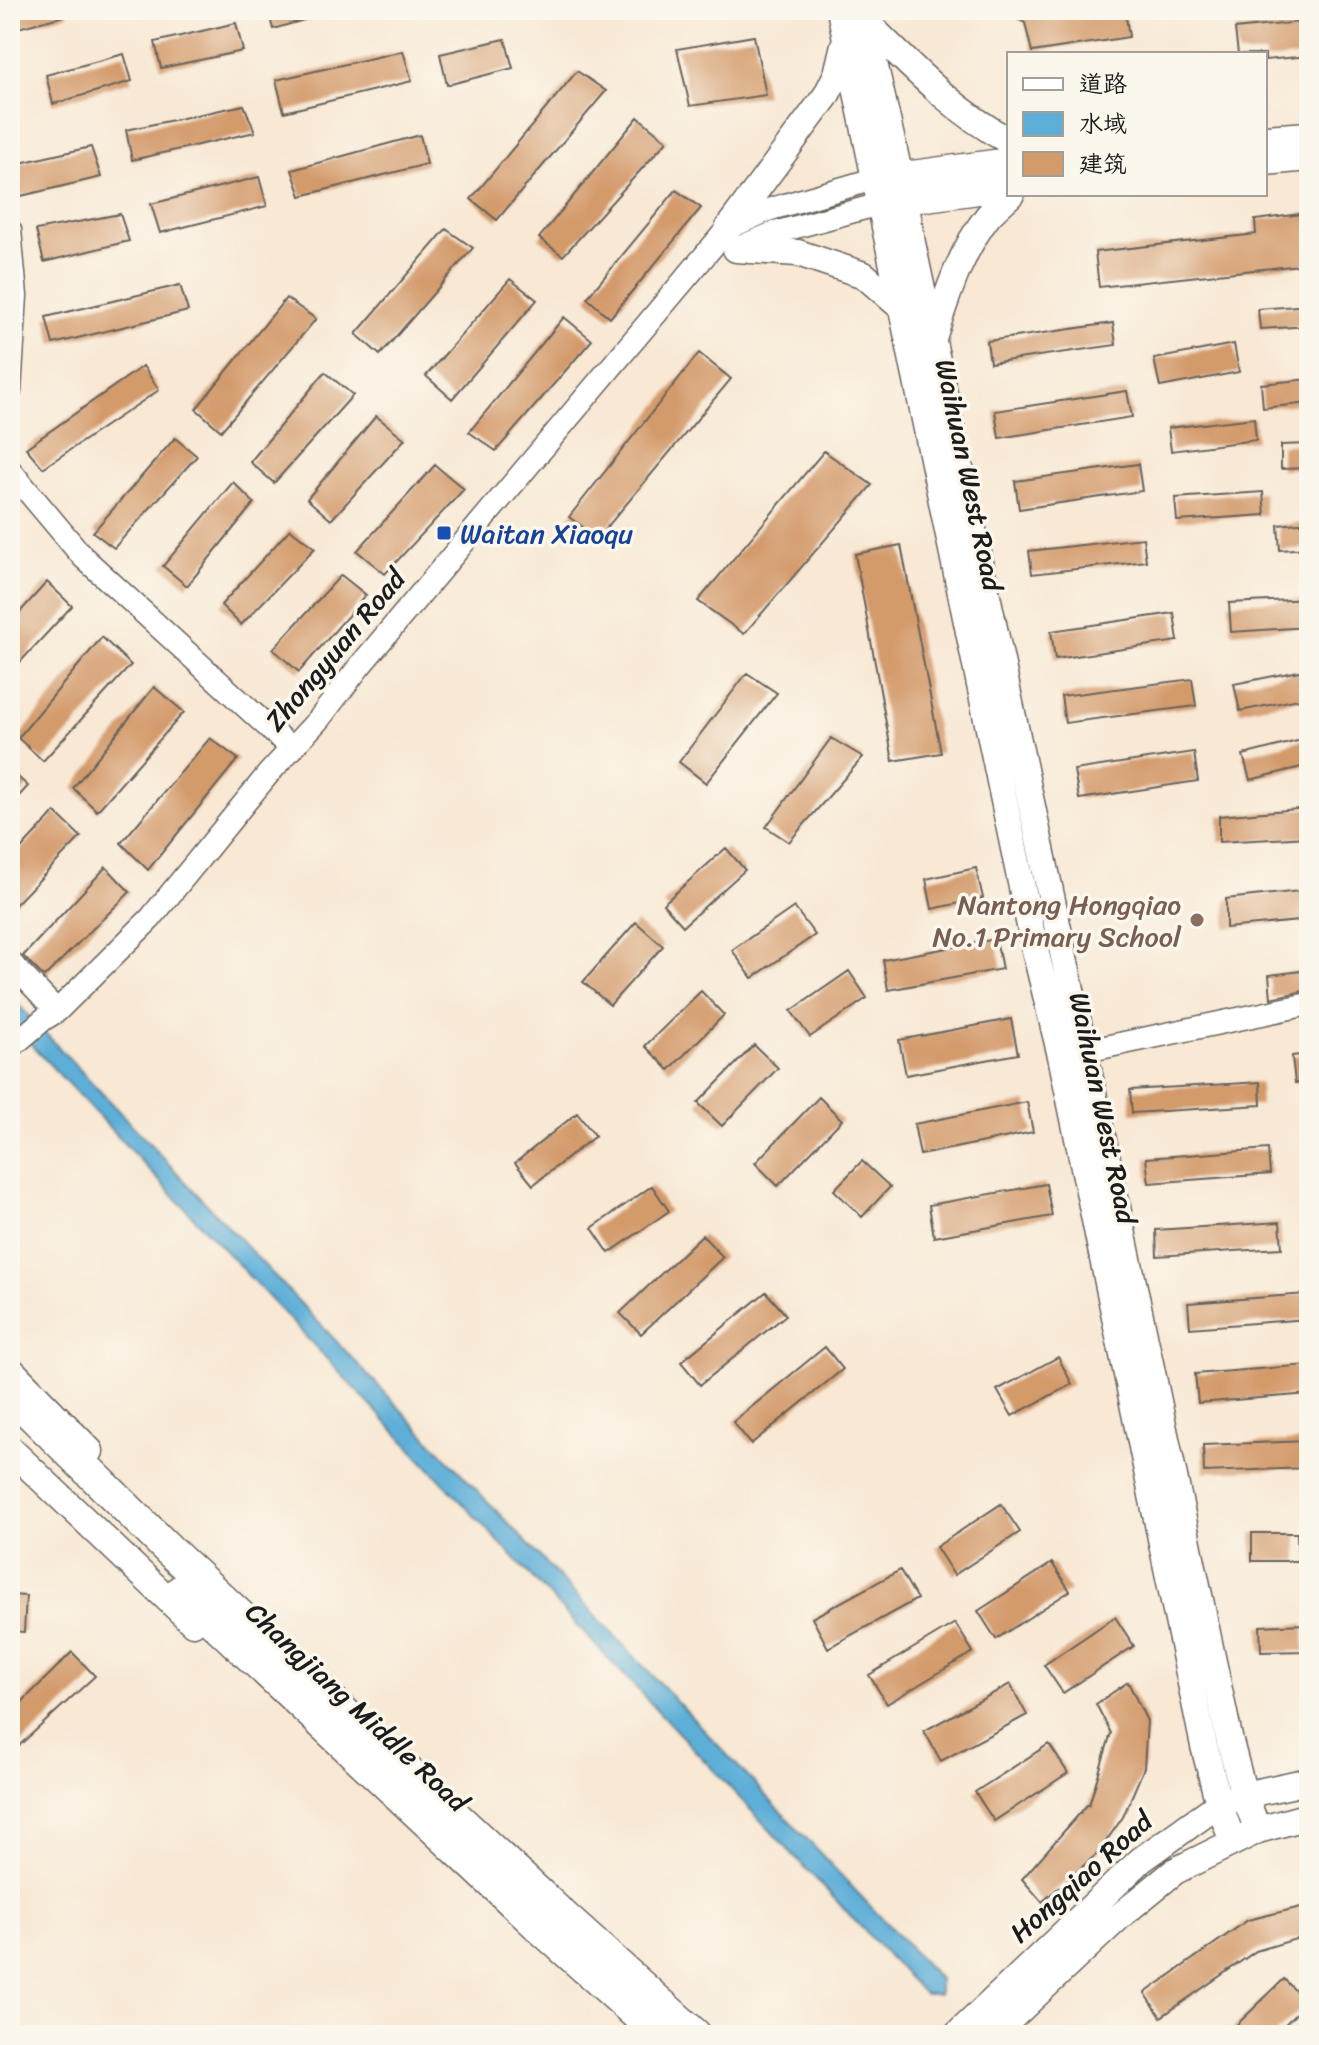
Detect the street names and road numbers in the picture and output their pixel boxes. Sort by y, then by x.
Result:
street label: Waihuan West Road [920,354,1018,598]
street label: Zhongyuan Road [252,556,420,743]
street label: Waihuan West Road [1054,987,1152,1231]
street label: Changjiang Middle Road [233,1589,482,1826]
street label: Hongqiao Road [998,1797,1166,1956]

